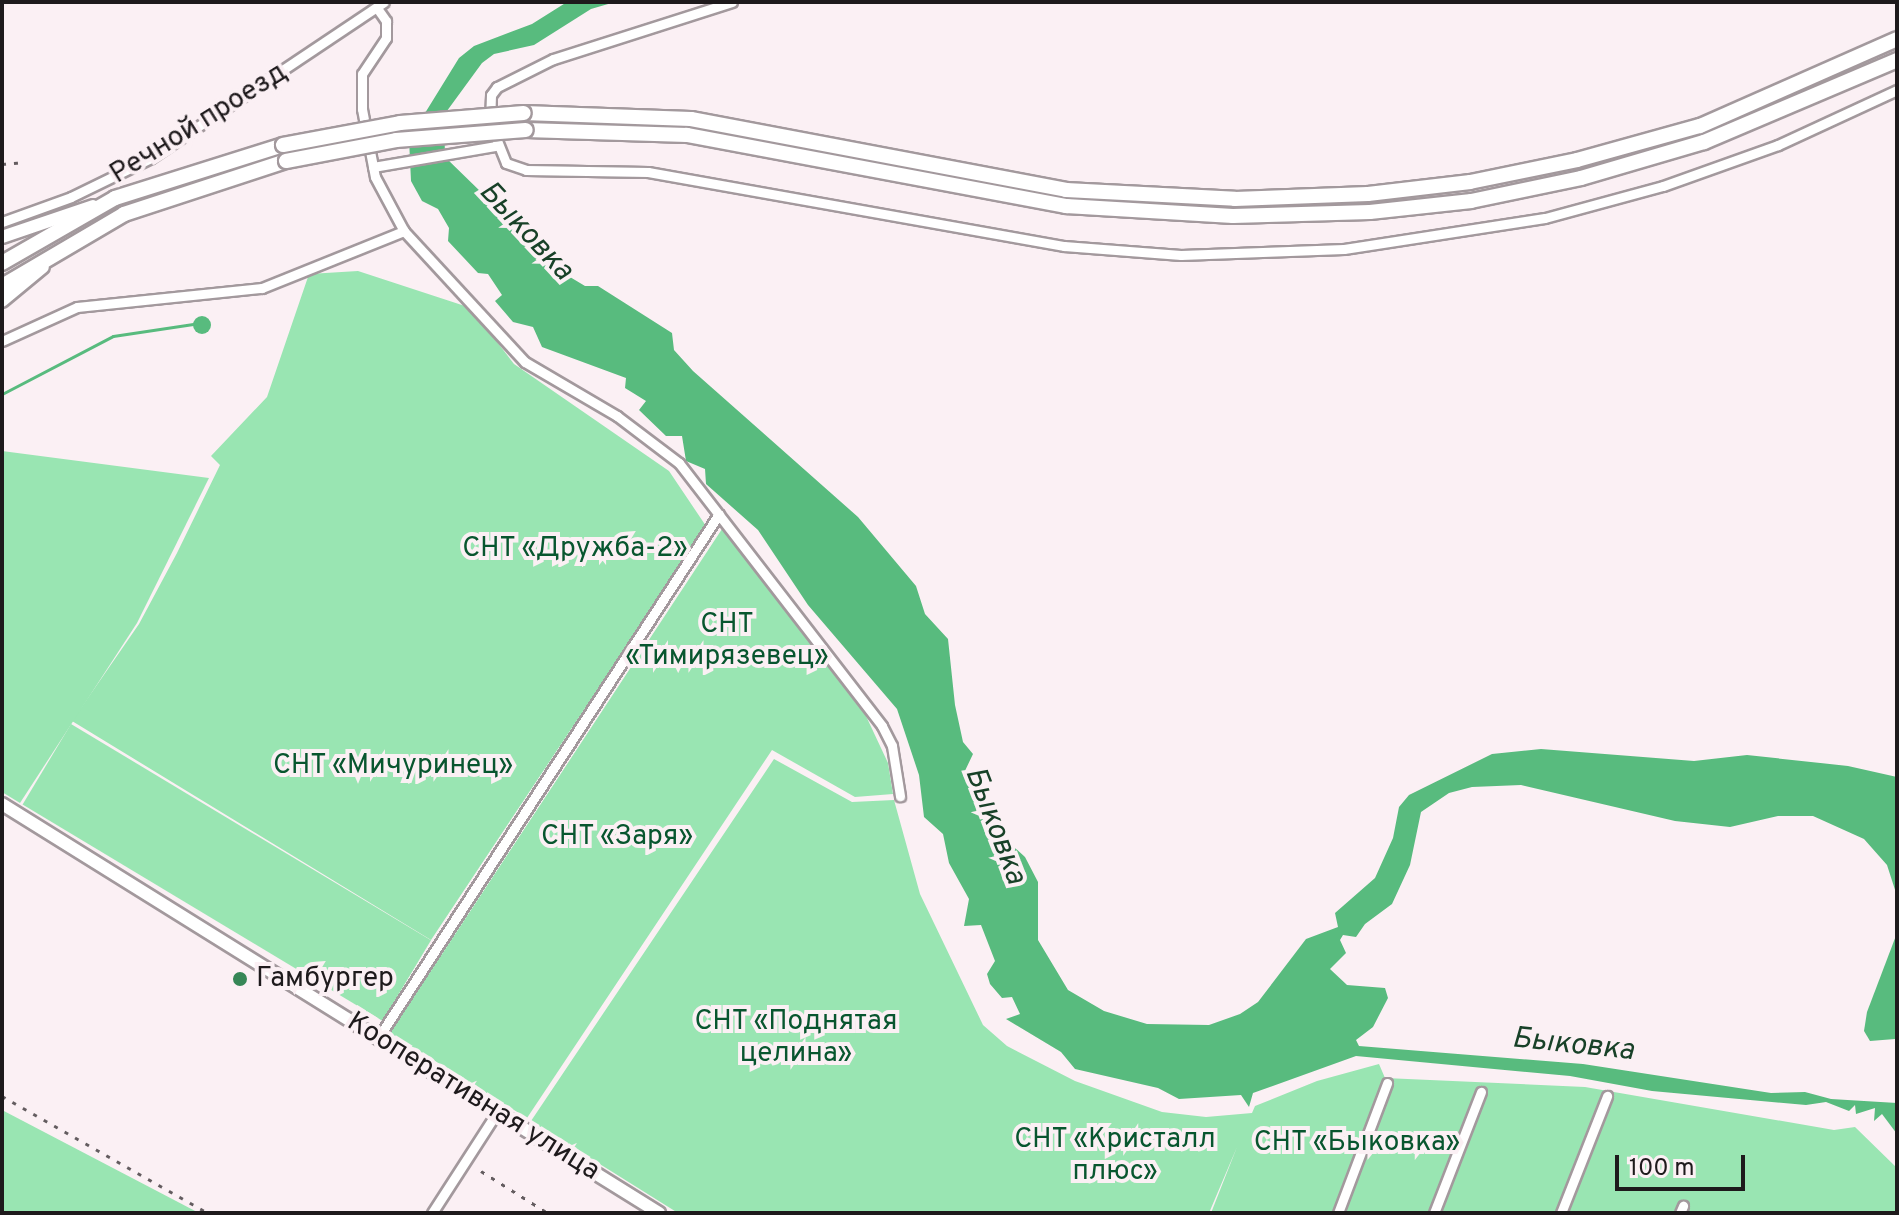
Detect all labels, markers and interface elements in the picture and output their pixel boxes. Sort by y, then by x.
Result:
street label: Речной проезд [104,56,294,192]
water label: Быковка [470,175,580,289]
park label: СНТ «Дружба-2» [462,532,688,566]
park label: СНТ «Тимирязевец» [625,608,829,674]
park label: СНТ «Мичуринец» [272,749,514,783]
water label: Быковка [955,762,1033,890]
park label: СНТ «Заря» [540,820,694,854]
place label: Гамбургер [256,962,394,996]
marker: Гамбургер [231,970,249,988]
park label: СНТ «Поднятая целина» [694,1005,898,1071]
street label: Кооперативная улица [341,1006,605,1188]
water label: Быковка [1510,1022,1636,1070]
park label: СНТ «Кристалл плюс» [1014,1123,1216,1189]
park label: СНТ «Быковка» [1253,1126,1461,1160]
scale bar [1619,1139,1749,1189]
text: 100 m [1629,1154,1695,1184]

